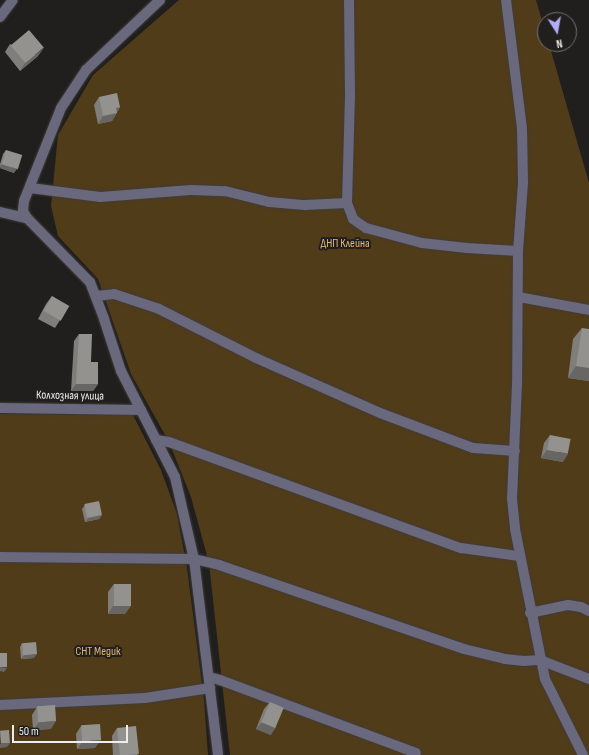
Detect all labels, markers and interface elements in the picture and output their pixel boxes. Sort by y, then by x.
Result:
north arrow [537,12,577,52]
text: N [555,36,563,50]
park label: ДНП Клейна [320,237,370,251]
street label: Колхозная улица [36,388,104,404]
park label: СНТ Медик [75,645,121,659]
scale bar [14,717,130,743]
text: 50 m [19,724,39,739]

